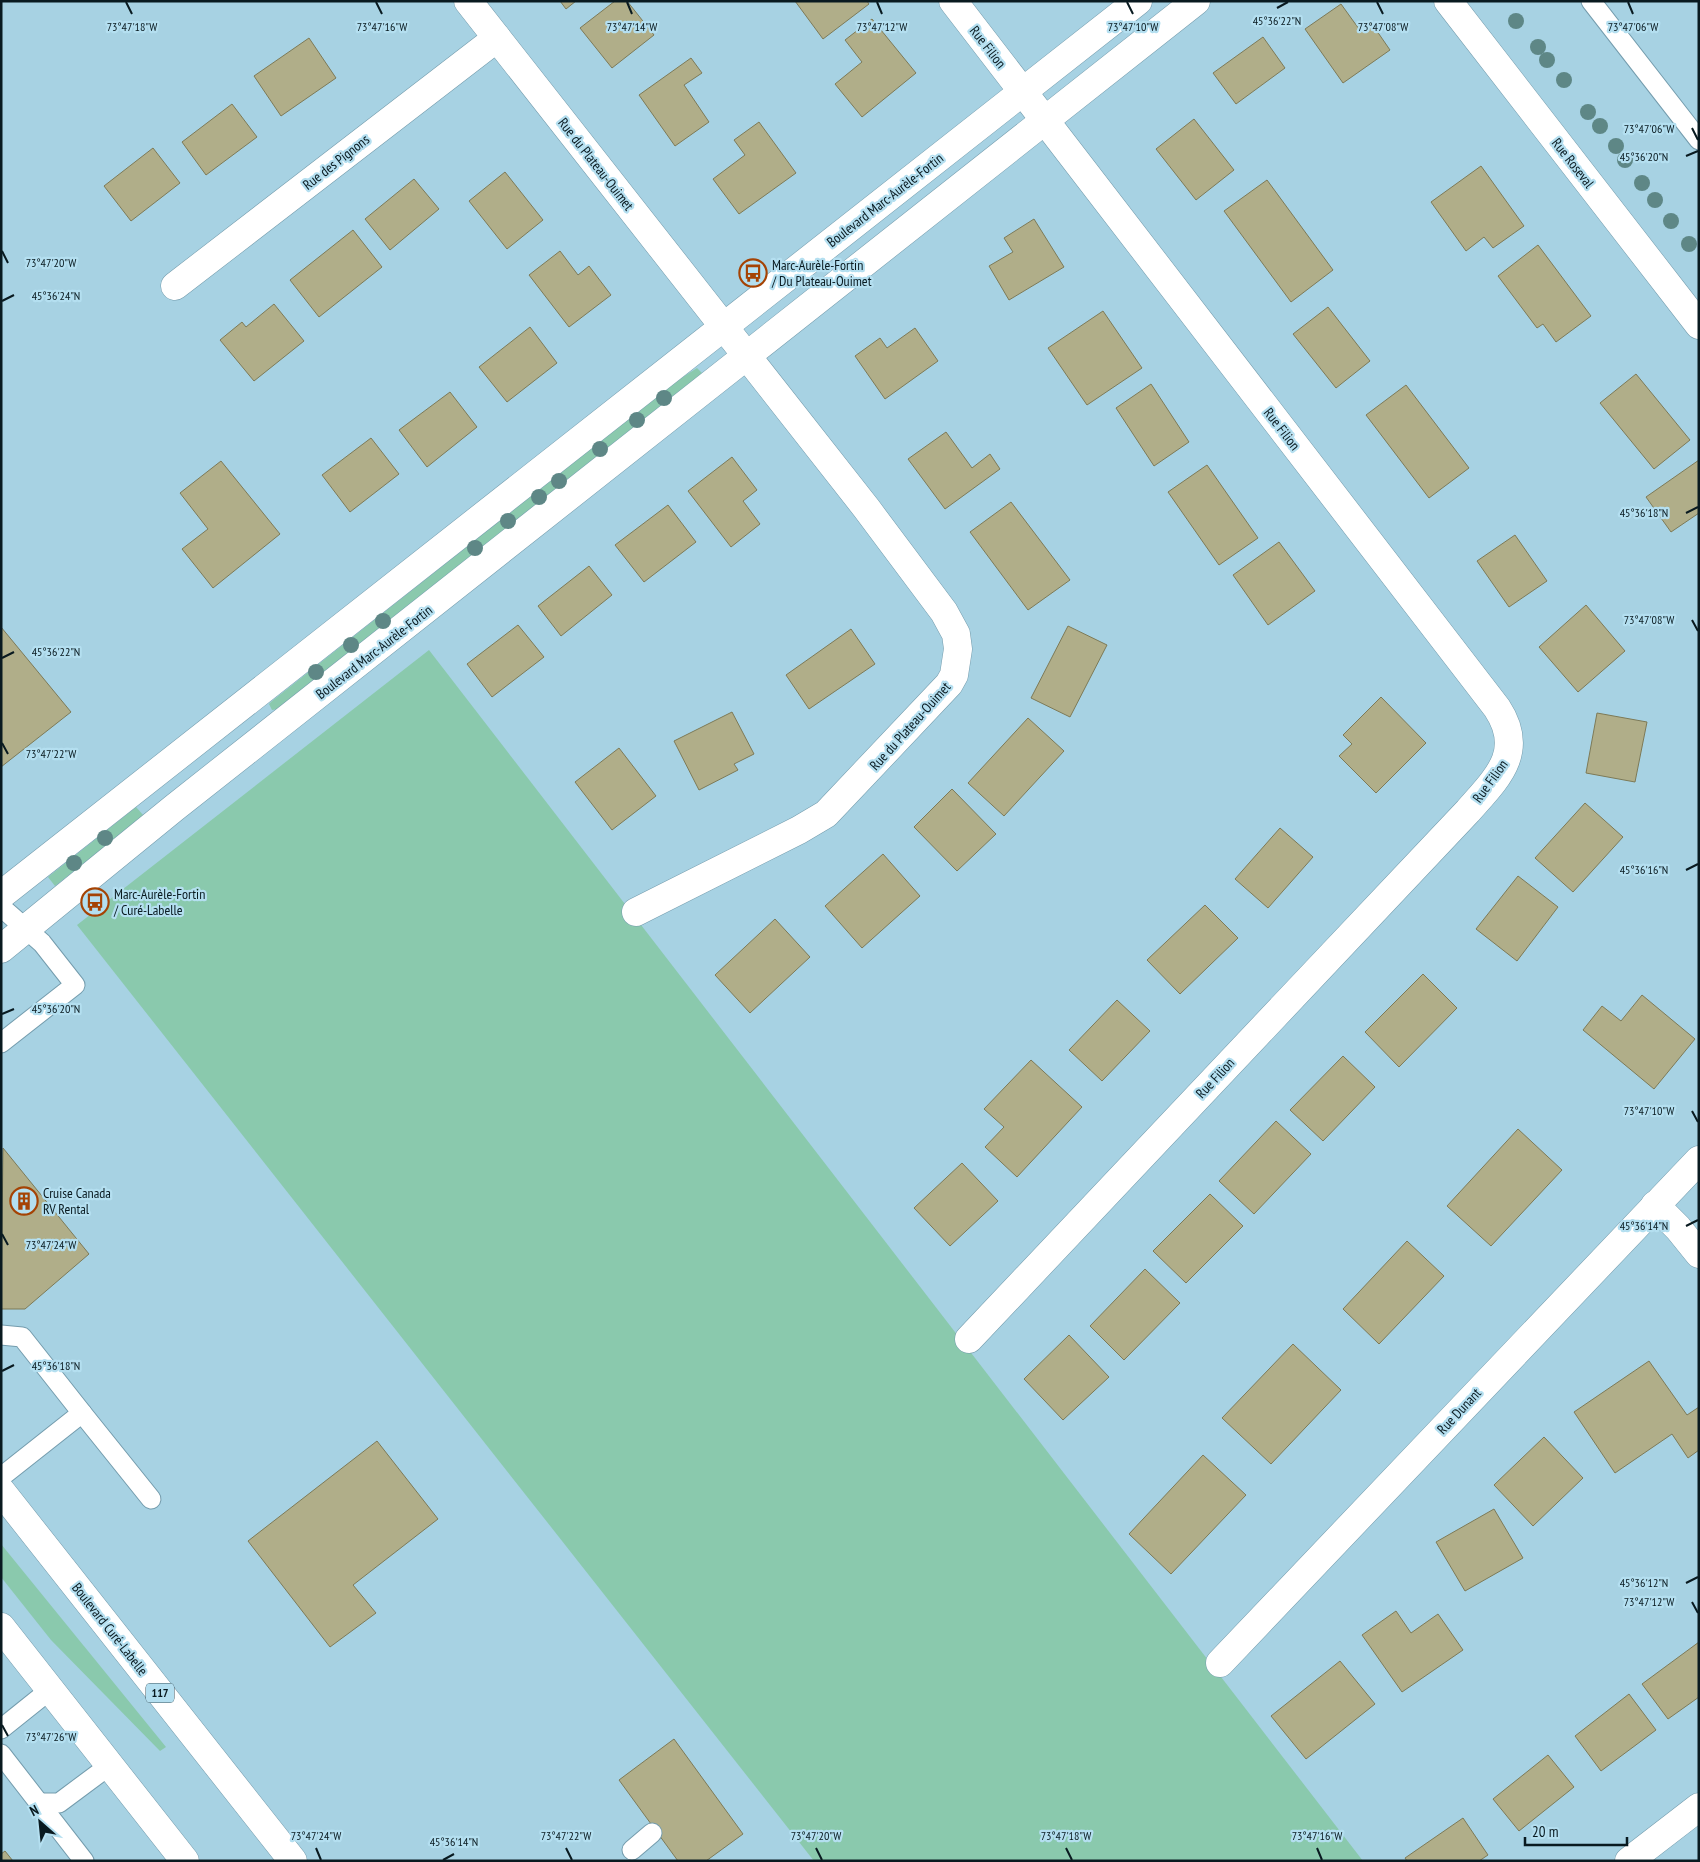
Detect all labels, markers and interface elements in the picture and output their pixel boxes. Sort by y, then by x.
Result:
text: 45°36'22"N [1253,13,1301,28]
text: 73°47'18"W [107,19,157,34]
text: 73°47'16"W [357,19,407,34]
text: 73°47'14"W [607,19,657,34]
text: 73°47'12"W [857,19,907,34]
text: 73°47'10"W [1108,19,1158,34]
text: 73°47'08"W [1358,19,1408,34]
text: 73°47'06"W [1608,19,1658,34]
street label: Rue Filion [966,22,1010,72]
street label: Rue du Plateau-Ouimet [554,114,638,214]
text: 73°47'06"W [1624,121,1674,136]
street label: Rue des Pignons [299,130,373,194]
street label: Rue Roseval [1548,134,1599,192]
street label: Boulevard Marc-Aurèle-Fortin [823,149,947,251]
text: 45°36'20"N [1620,149,1668,164]
text: 73°47'20"W [26,255,76,270]
place label: Marc-Aurèle-Fortin / Du Plateau-Ouimet [771,256,872,290]
bus stop icon: Marc-Aurèle-Fortin / Du Plateau-Ouimet [738,258,768,288]
text: 45°36'24"N [32,288,80,303]
street label: Rue Filion [1260,404,1304,454]
text: 45°36'18"N [1620,505,1668,520]
street label: Boulevard Marc-Aurèle-Fortin [312,601,436,703]
text: 73°47'08"W [1624,612,1674,627]
text: 45°36'22"N [32,644,80,659]
street label: Rue du Plateau-Ouimet [866,678,954,774]
text: 73°47'22"W [26,746,76,761]
street label: Rue Filion [1468,756,1512,806]
text: 45°36'16"N [1620,862,1668,877]
place label: Marc-Aurèle-Fortin / Curé-Labelle [113,885,205,919]
bus stop icon: Marc-Aurèle-Fortin / Curé-Labelle [80,887,110,917]
text: 45°36'20"N [32,1001,80,1016]
street label: Rue Filion [1192,1054,1238,1102]
text: 73°47'10"W [1624,1103,1674,1118]
place label: Cruise Canada RV Rental [43,1184,111,1218]
building icon: Cruise Canada RV Rental [9,1186,39,1216]
text: 45°36'14"N [1620,1218,1668,1233]
text: 73°47'24"W [26,1237,76,1252]
text: 45°36'18"N [32,1358,80,1373]
street label: Rue Dunant [1433,1384,1485,1438]
text: 45°36'12"N [1620,1575,1668,1590]
street label: Boulevard Curé-Labelle [68,1579,152,1679]
text: 73°47'12"W [1624,1594,1674,1609]
road number: 117 [146,1684,174,1702]
text: 73°47'26"W [26,1729,76,1744]
north arrow [15,1797,65,1847]
text: N [27,1801,42,1820]
scale bar [1525,1814,1628,1846]
text: 20 m [1532,1822,1558,1841]
text: 73°47'24"W [291,1828,341,1843]
text: 73°47'22"W [541,1828,591,1843]
text: 73°47'20"W [791,1828,841,1843]
text: 73°47'18"W [1041,1828,1091,1843]
text: 73°47'16"W [1292,1828,1342,1843]
text: 45°36'14"N [430,1834,478,1849]

